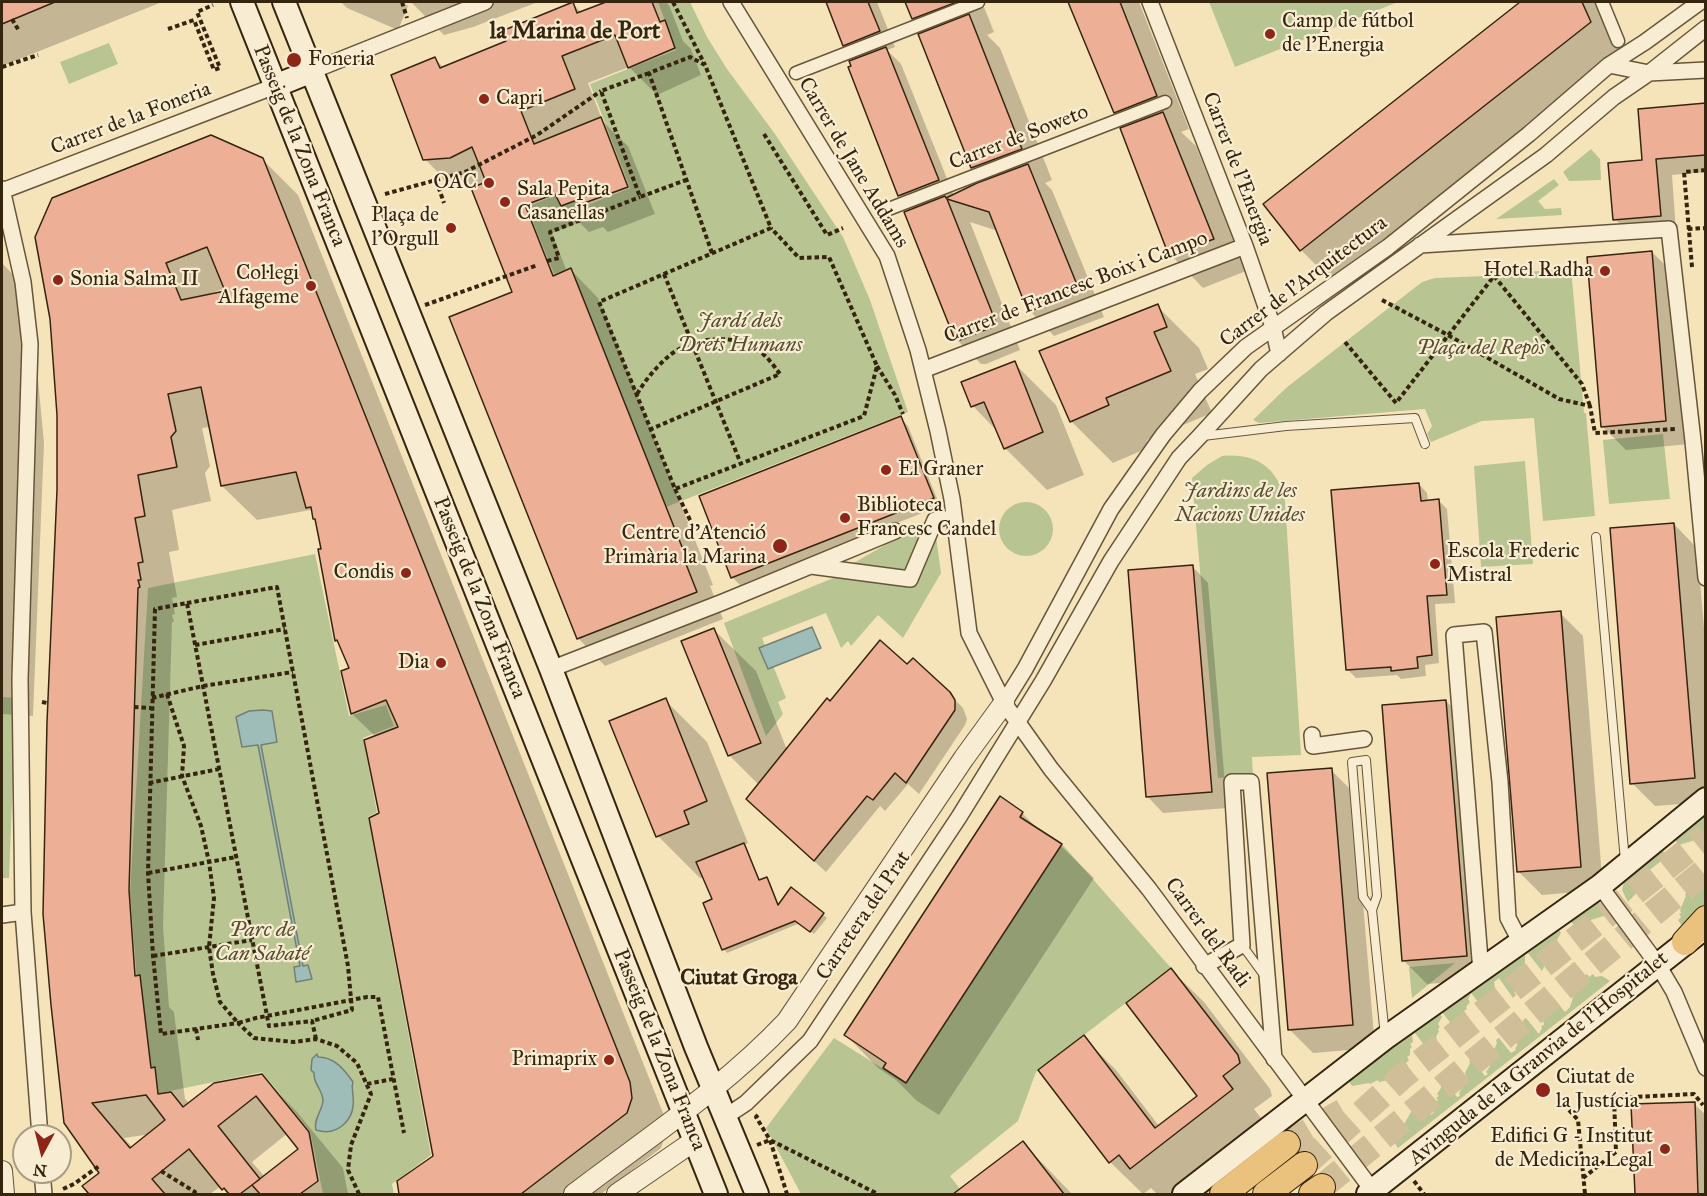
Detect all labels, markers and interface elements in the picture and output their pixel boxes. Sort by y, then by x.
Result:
place label: Camp de fútbol de l'Energia [1282,9,1414,59]
district label: la Marina de Port [490,18,660,46]
marker: Camp de fútbol de l'Energia [1263,27,1277,41]
street label: Passeig de la Zona Franca [247,42,351,250]
place label: Foneria [308,47,375,73]
marker: Foneria [285,51,303,69]
street label: Carrer de Jane Addams [792,73,914,253]
street label: Carrer de la Foneria [47,77,215,161]
place label: Capri [496,86,543,112]
street label: Carrer de l'Energia [1196,89,1278,249]
marker: Capri [477,92,491,106]
street label: Carrer de Soweto [946,100,1092,176]
place label: OAC [433,170,477,196]
marker: OAC [482,176,496,190]
place label: Sala Pepita Casanellas [517,177,610,227]
marker: Sala Pepita Casanellas [498,195,512,209]
place label: Plaça de l'Orgull [371,203,439,253]
street label: Carrer de l'Arquitectura [1215,211,1393,353]
marker: Plaça de l'Orgull [444,221,458,235]
street label: Carrer de Francesc Boix i Campo [941,226,1211,350]
place label: Hotel Radha [1483,258,1593,284]
place label: Col·legi Alfageme [218,261,299,311]
marker: Hotel Radha [1598,264,1612,278]
place label: Sonia Salma II [70,267,199,293]
marker: Sonia Salma II [51,273,65,287]
marker: Col·legi Alfageme [304,279,318,293]
park label: Jardí dels Drets Humans [678,309,802,359]
park label: Plaça del Repòs [1417,336,1545,362]
place label: El Graner [898,457,983,483]
marker: El Graner [879,463,893,477]
park label: Jardins de les Nacions Unides [1175,479,1305,529]
place label: Biblioteca Francesc Candel [857,493,996,543]
street label: Passeig de la Zona Franca [427,494,531,702]
marker: Biblioteca Francesc Candel [838,511,852,525]
place label: Centre d'Atenció Primària la Marina [603,521,766,571]
marker: Centre d'Atenció Primària la Marina [771,537,789,555]
place label: Escola Frederic Mistral [1447,539,1580,589]
marker: Escola Frederic Mistral [1428,557,1442,571]
place label: Condis [334,560,394,586]
marker: Condis [399,566,413,580]
place label: Dia [398,650,429,676]
marker: Dia [434,656,448,670]
street label: Carretera del Prat [811,847,917,985]
street label: Carrer del Radi [1159,873,1255,993]
park label: Parc de Can Sabaté [215,918,309,968]
street label: Passeig de la Zona Franca [607,946,711,1154]
street label: Avinguda de la Granvia de l'Hospitalet [1404,947,1674,1171]
district label: Ciutat Groga [680,966,798,992]
place label: Primaprix [512,1047,597,1073]
marker: Primaprix [602,1053,616,1067]
place label: Ciutat de la Justícia [1556,1065,1639,1115]
marker: Ciutat de la Justícia [1534,1081,1552,1099]
north arrow [12,1124,72,1184]
place label: Edifici G - Institut de Medicina Legal [1490,1124,1653,1174]
marker: Edifici G - Institut de Medicina Legal [1658,1142,1672,1156]
text: N [32,1160,48,1181]

